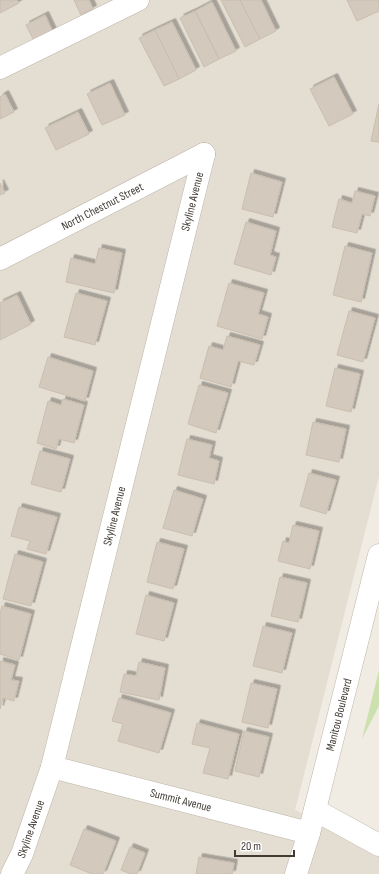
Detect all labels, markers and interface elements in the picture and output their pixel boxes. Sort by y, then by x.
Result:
street label: Skyline Avenue [178,170,207,233]
street label: North Chestnut Street [59,179,146,234]
street label: Skyline Avenue [100,485,129,547]
street label: Manitou Boulevard [323,677,356,753]
street label: Summit Avenue [148,785,213,816]
street label: Skyline Avenue [14,798,48,861]
scale bar [235,832,294,858]
text: 20 m [241,839,261,854]

